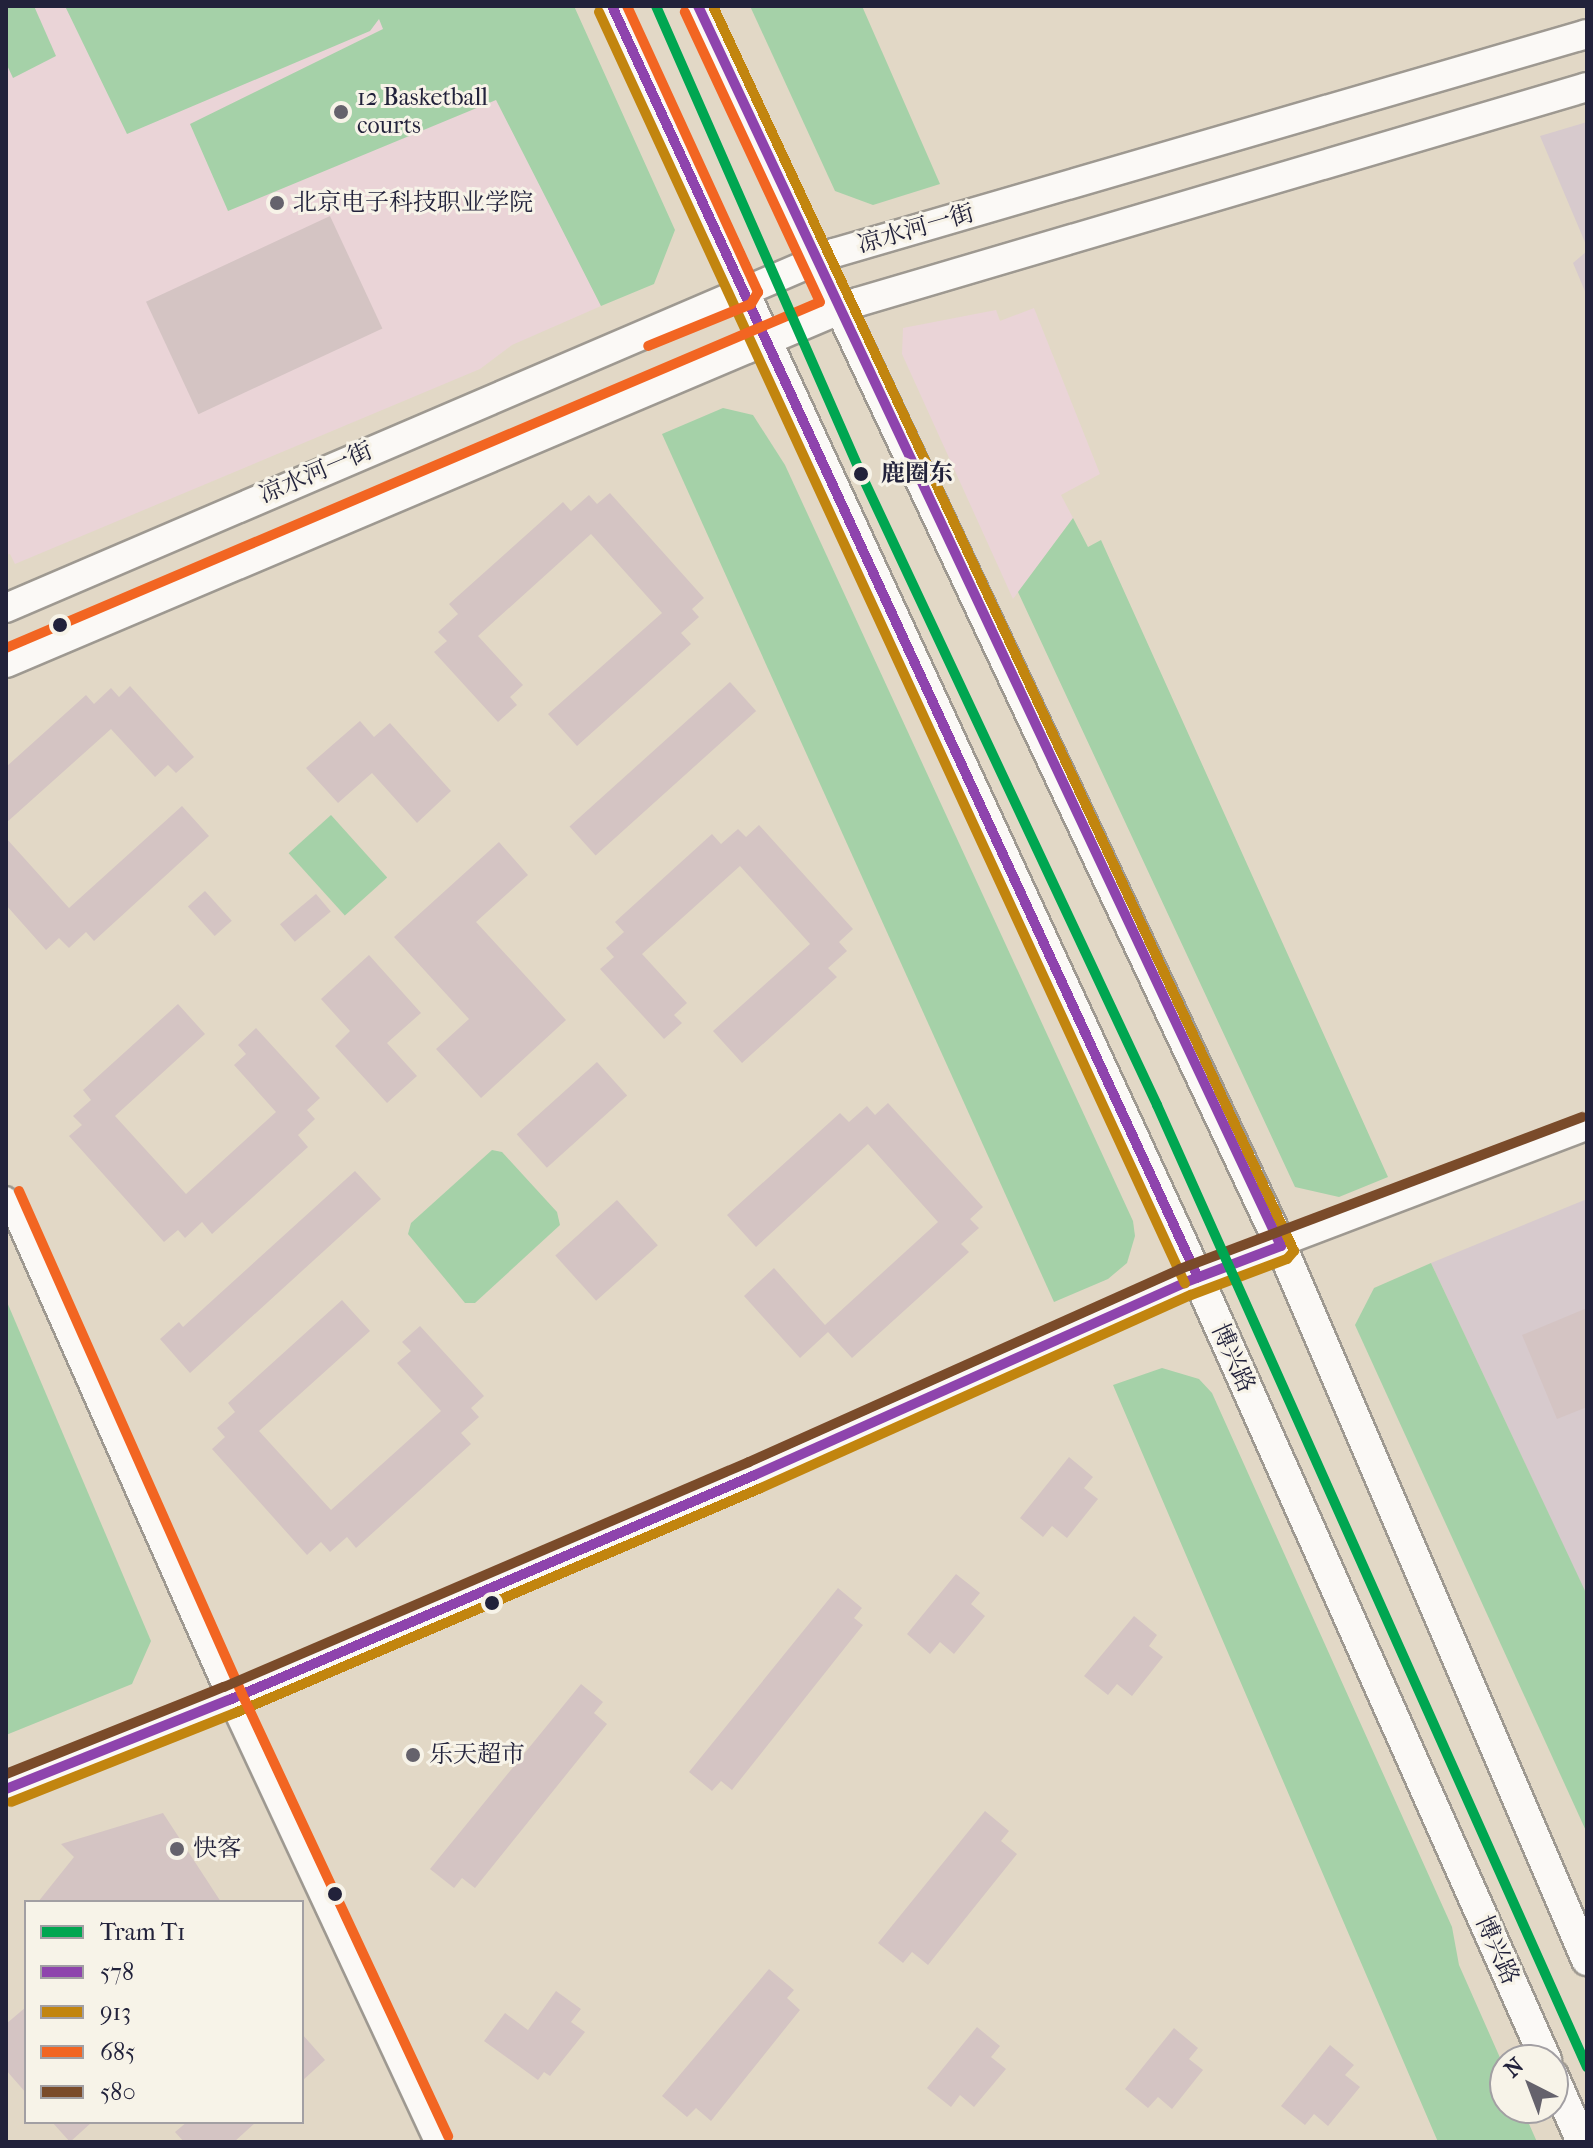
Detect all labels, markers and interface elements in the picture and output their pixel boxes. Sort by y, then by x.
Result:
place label: 12 Basketball courts [357,84,488,140]
marker: 12 Basketball courts [332,103,350,121]
place label: 北京电子科技职业学院 [293,189,533,217]
marker: 北京电子科技职业学院 [268,194,286,212]
street label: 凉水河一街 [854,199,978,259]
street label: 凉水河一街 [255,436,377,510]
place label: 鹿圈东 [881,460,953,488]
marker: 鹿圈东 [848,461,874,487]
unlabelled marker [52,617,68,633]
street label: 博兴路 [1205,1319,1261,1397]
unlabelled marker [484,1595,500,1611]
place label: 乐天超市 [429,1741,525,1769]
marker: 乐天超市 [404,1746,422,1764]
place label: 快客 [193,1835,241,1863]
marker: 快客 [168,1840,186,1858]
unlabelled marker [327,1886,343,1902]
legend [24,1900,304,2124]
street label: 博兴路 [1469,1911,1525,1989]
text: Tram T1 [100,1918,186,1946]
text: 578 [100,1958,134,1986]
text: 913 [100,1998,131,2026]
text: 685 [100,2038,135,2066]
north arrow [1489,2044,1569,2124]
text: N [1499,2052,1529,2083]
text: 580 [100,2078,136,2106]

